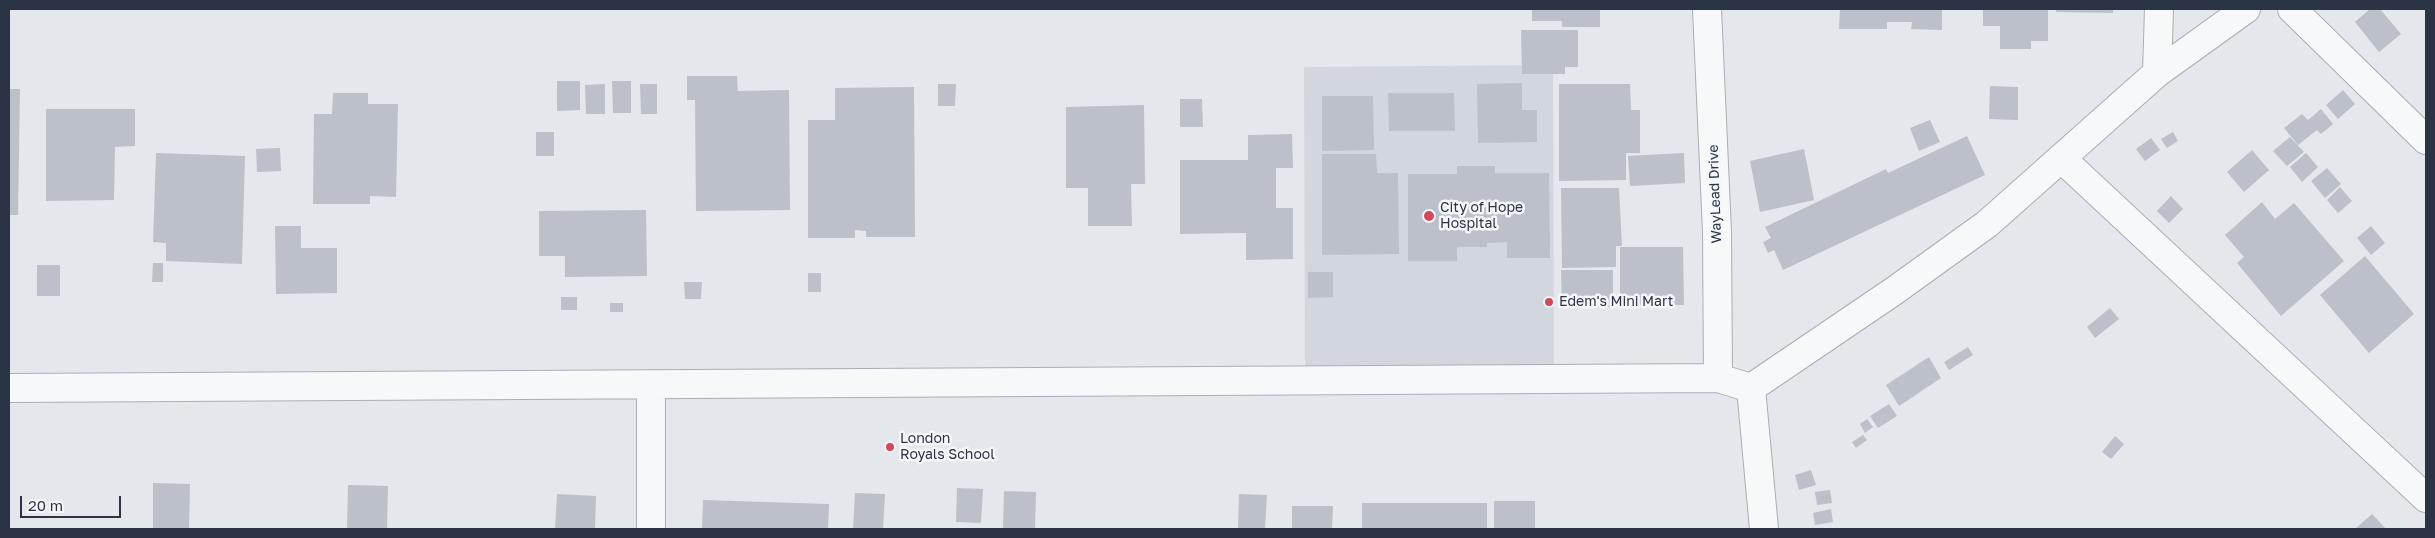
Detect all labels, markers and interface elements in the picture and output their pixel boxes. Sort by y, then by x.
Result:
street label: WayLead Drive [1705,144,1725,244]
place label: City of Hope Hospital [1440,200,1523,232]
marker: City of Hope Hospital [1422,209,1436,223]
place label: Edem's Mini Mart [1559,294,1673,310]
marker: Edem's Mini Mart [1543,296,1555,308]
place label: London Royals School [900,431,995,464]
marker: London Royals School [884,441,896,453]
scale bar [22,486,124,518]
text: 20 m [28,496,63,514]

